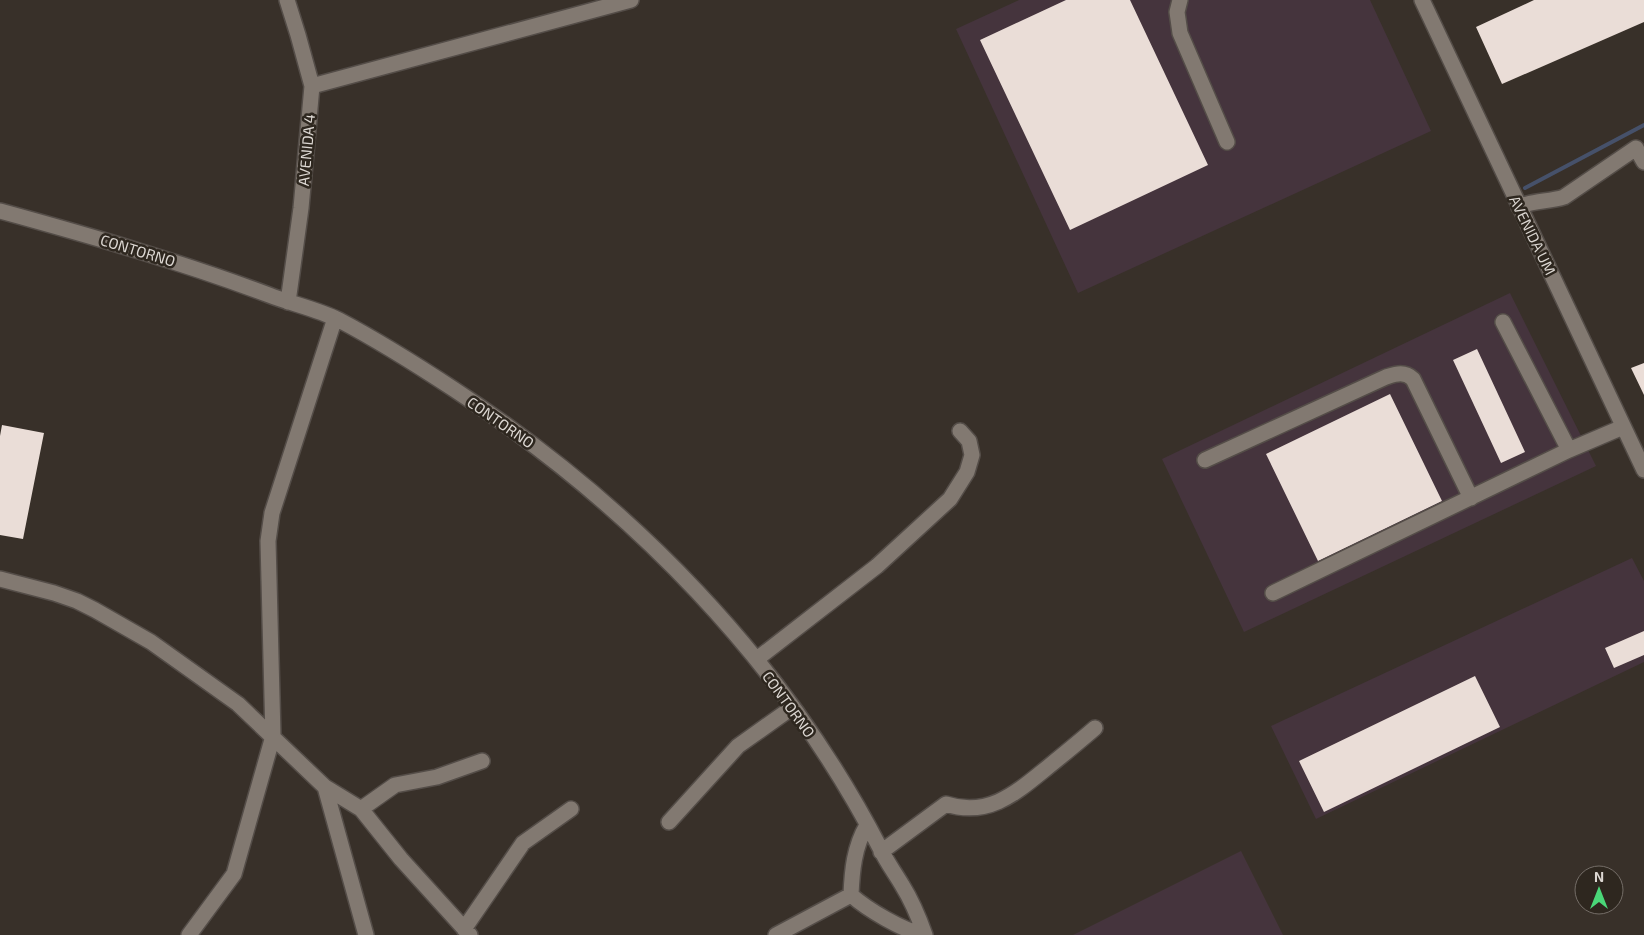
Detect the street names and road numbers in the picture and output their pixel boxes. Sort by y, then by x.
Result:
street label: AVENIDA 4 [294,113,318,187]
street label: AVENIDA UM [1506,192,1560,278]
street label: CONTORNO [98,230,178,270]
street label: CONTORNO [464,392,538,452]
street label: CONTORNO [759,667,819,741]

